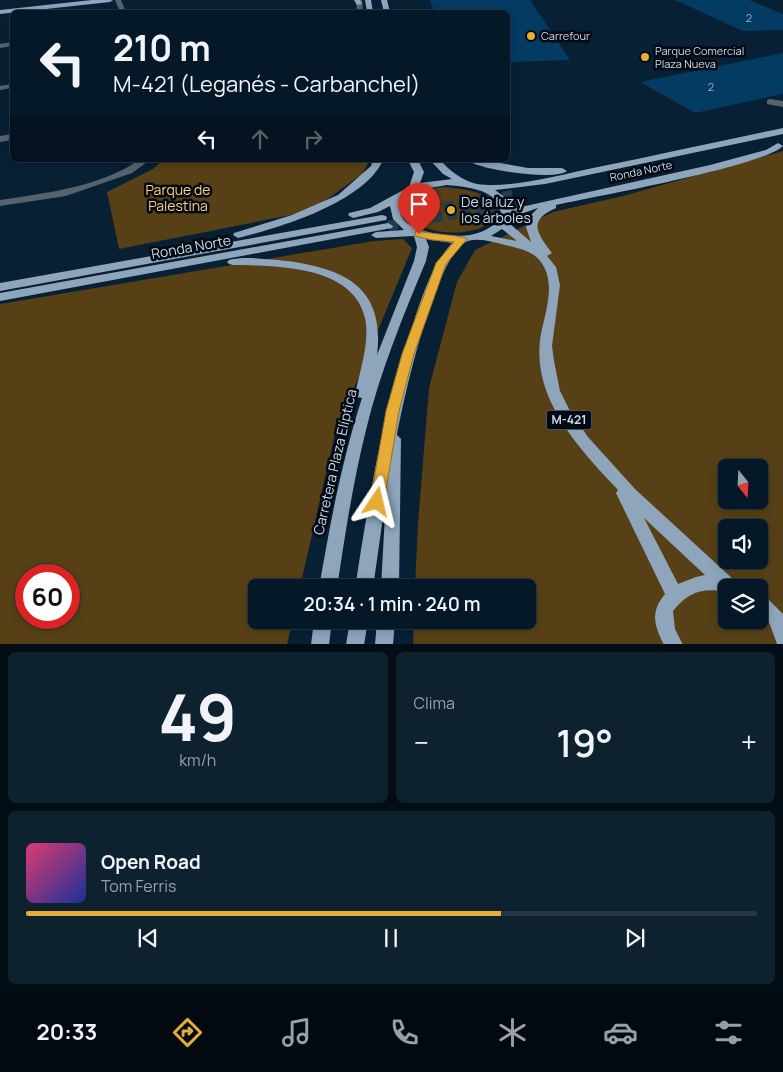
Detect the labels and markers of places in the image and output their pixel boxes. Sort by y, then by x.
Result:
place label: Carrefour [541,28,590,43]
marker: Carrefour [525,30,537,42]
place label: Parque Comercial Plaza Nueva [655,43,744,71]
marker: Parque Comercial Plaza Nueva [639,51,651,63]
pin [398,183,440,234]
place label: De la luz y los árboles [461,192,531,227]
marker: De la luz y los árboles [445,204,457,216]

